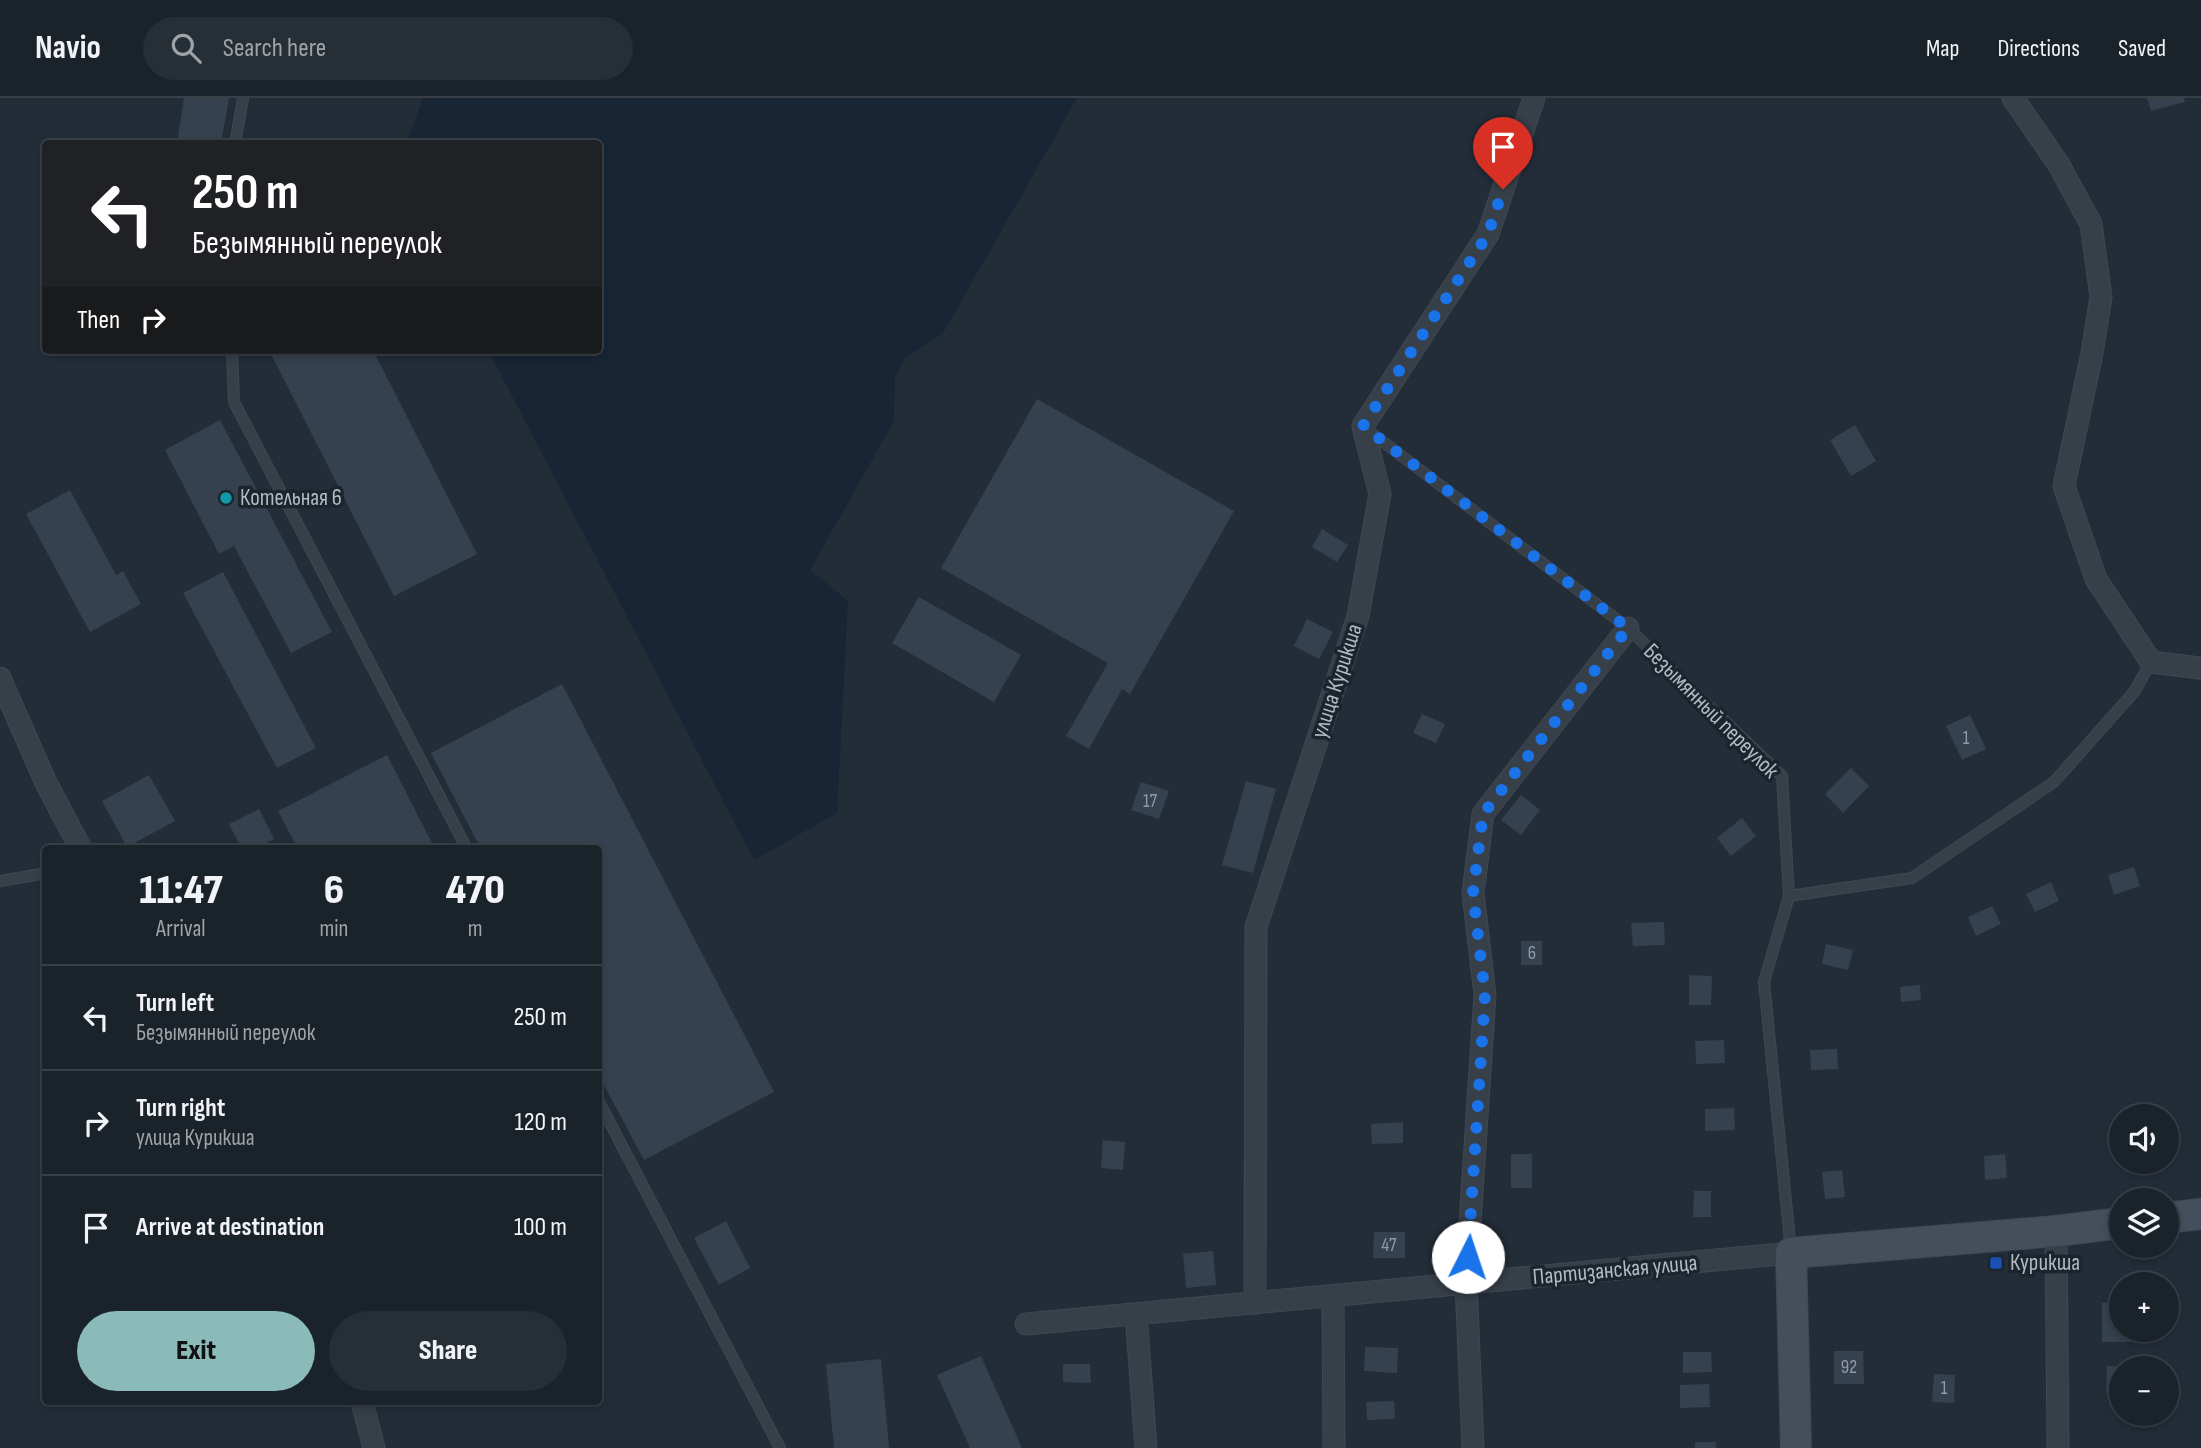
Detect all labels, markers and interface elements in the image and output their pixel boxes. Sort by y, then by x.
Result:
search box [143,17,633,80]
text: Navio [35,28,101,68]
icon: search [167,29,205,67]
text: Search here [223,33,326,64]
text: Map [1926,34,1959,63]
text: Directions [1997,34,2080,63]
text: Saved [2118,34,2166,63]
pin [1473,117,1533,189]
icon: arrive [1484,128,1522,166]
text: 250 m [192,164,298,223]
icon: left [77,168,168,259]
text: Безымянный переулок [192,224,442,263]
icon: right [134,301,172,339]
text: Then [77,305,120,336]
place label: Котельная 6 [240,484,342,512]
marker: Котельная 6 [218,490,234,506]
street label: улица Курикша [1305,620,1369,742]
street label: Безымянный переулок [1638,638,1785,785]
house number: 1 [1963,727,1970,750]
house number: 17 [1143,790,1158,813]
text: 11:47 [139,865,222,916]
text: 6 [324,865,344,916]
text: 470 [446,865,505,916]
text: Arrival [156,915,206,943]
text: min [320,915,348,943]
text: m [468,915,483,943]
house number: 6 [1528,942,1536,965]
text: Turn left [136,988,214,1019]
icon: left [77,999,115,1037]
text: 250 m [513,1002,567,1033]
text: Безымянный переулок [136,1019,316,1047]
text: Turn right [136,1093,225,1124]
icon: right [77,1104,115,1142]
map controls [2109,1104,2179,1426]
button: sound [2109,1104,2179,1174]
text: 120 m [514,1107,567,1138]
text: улица Курикша [136,1124,255,1152]
button: layers [2109,1188,2179,1258]
icon: arrive [77,1209,115,1247]
text: Arrive at destination [136,1212,324,1243]
text: 100 m [514,1212,567,1243]
position arrow [1431,1220,1505,1294]
house number: 47 [1381,1234,1397,1257]
street label: Партизанская улица [1531,1249,1699,1291]
place label: Курикша [2010,1249,2080,1277]
marker: Курикша [1988,1255,2004,1271]
button: + [2109,1272,2179,1342]
button: Exit [77,1311,315,1391]
button: Share [329,1311,567,1391]
house number: 92 [1841,1356,1857,1379]
button: − [2109,1356,2179,1426]
house number: 1 [1941,1377,1948,1400]

